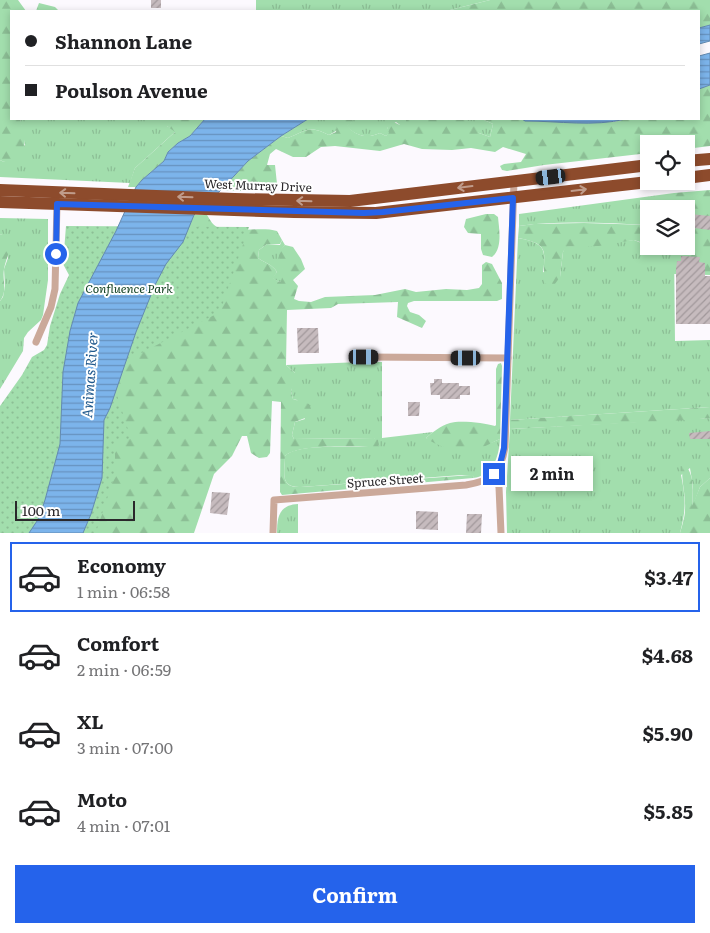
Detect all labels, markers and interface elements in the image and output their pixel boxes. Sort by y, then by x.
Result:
text: Shannon Lane [55,27,192,55]
text: Poulson Avenue [55,76,208,104]
map controls [640,135,695,255]
button: locate [640,135,695,190]
car [535,168,566,186]
street label: West Murray Drive [204,174,312,196]
one-way arrow [458,182,474,192]
one-way arrow [571,185,587,195]
one-way arrow [60,188,76,197]
one-way arrow [177,192,194,202]
one-way arrow [296,196,312,206]
button: layers [640,200,695,255]
route start [45,243,67,265]
park label: Confluence Park [85,279,173,297]
water label: Animas River [76,331,102,419]
car [349,350,379,365]
car [451,351,481,366]
callout: 2 min [512,456,594,492]
text: 2 min [530,461,574,485]
route end [483,463,505,485]
street label: Spruce Street [346,468,424,492]
scale bar [15,498,135,521]
text: 100 m [22,500,60,520]
text: Economy [77,551,166,579]
icon: car [17,555,62,600]
text: $3.47 [644,563,693,591]
text: 1 min · 06:58 [77,579,170,603]
text: Comfort [77,629,159,657]
icon: car [17,633,62,678]
text: $4.68 [642,641,693,669]
text: 2 min · 06:59 [77,657,171,681]
text: XL [77,707,104,735]
icon: car [17,711,62,756]
text: $5.90 [642,719,693,747]
text: 3 min · 07:00 [77,735,173,759]
text: Moto [77,785,127,813]
icon: car [17,789,62,834]
text: $5.85 [644,797,693,825]
text: 4 min · 07:01 [77,813,170,837]
button: Confirm [15,865,695,923]

